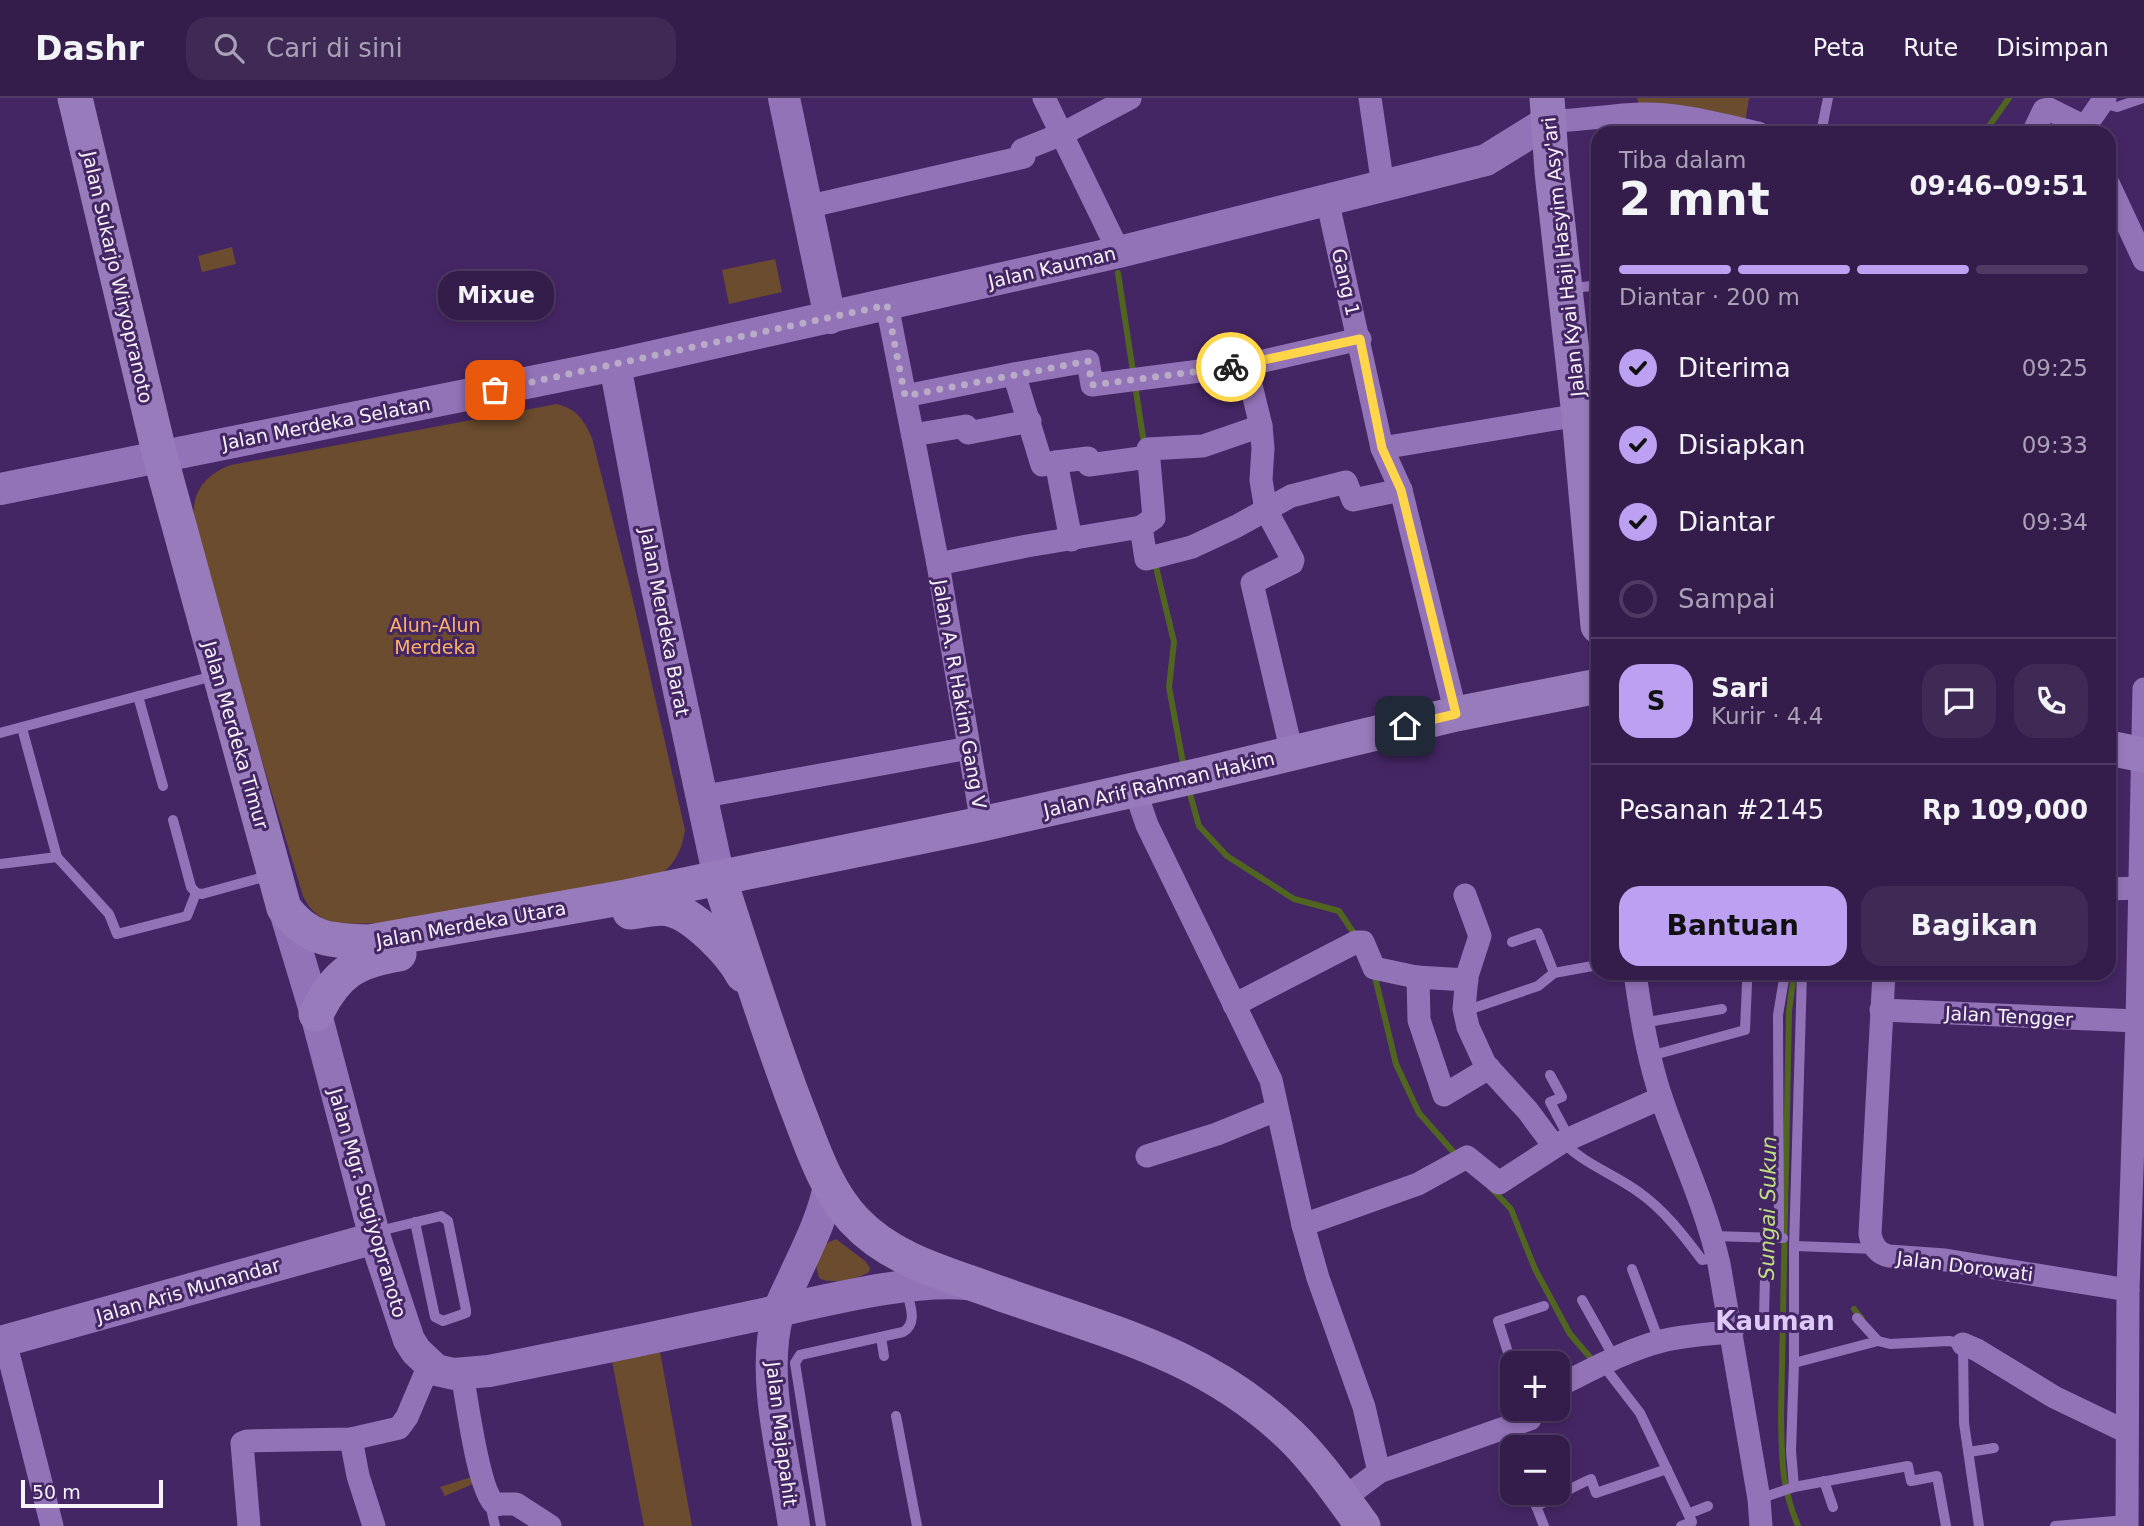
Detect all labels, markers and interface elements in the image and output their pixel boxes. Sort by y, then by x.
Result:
search box [186,17,676,80]
text: Dashr [35,29,144,68]
icon: search [210,29,248,67]
text: Cari di sini [266,33,403,63]
text: Peta [1813,34,1865,62]
text: Rute [1903,34,1958,62]
text: Disimpan [1996,34,2109,62]
street label: Jalan Kyai Haji Hasyim Asy'ari [1537,116,1589,399]
text: Tiba dalam [1619,147,1746,173]
street label: Jalan Sukarjo Wiryopranoto [78,148,158,405]
text: 09:46–09:51 [1909,171,2088,201]
text: 2 mnt [1619,172,1770,226]
street label: Jalan Kauman [985,242,1118,293]
street label: Gang 1 [1328,246,1364,318]
callout: Mixue [437,271,553,320]
text: Mixue [457,282,535,308]
text: Diantar · 200 m [1619,284,1800,310]
courier [1196,332,1266,402]
icon: bike [1212,348,1250,386]
icon: check [1619,349,1657,387]
text: Diterima [1678,353,1791,383]
text: 09:25 [2022,355,2088,381]
pin [465,360,525,420]
icon: bag [476,371,514,409]
street label: Jalan Merdeka Selatan [219,392,432,454]
icon: check [1619,426,1657,464]
text: Disiapkan [1678,430,1805,460]
text: 09:33 [2022,432,2088,458]
icon: check [1619,503,1657,541]
text: Diantar [1678,507,1774,537]
text: 09:34 [2022,509,2088,535]
street label: Jalan Merdeka Barat [636,525,694,718]
street label: Jalan A. R Hakim Gang V [929,577,991,810]
text: Sampai [1678,584,1775,614]
park label: Alun-Alun Merdeka [389,614,481,658]
street label: Jalan Merdeka Timur [198,637,273,832]
button: chat [1922,664,1996,738]
button: phone [2014,664,2088,738]
text: Sari [1711,673,1769,703]
text: S [1647,686,1665,716]
pin [1375,696,1435,756]
text: Kurir · 4.4 [1711,703,1823,729]
icon: home [1386,707,1424,745]
street label: Jalan Arif Rahman Hakim [1040,747,1277,822]
text: Pesanan #2145 [1619,795,1824,825]
text: Rp 109,000 [1922,795,2088,825]
button: Bantuan [1619,886,1847,966]
button: Bagikan [1861,886,2088,966]
street label: Jalan Merdeka Utara [373,896,568,952]
street label: Jalan Tengger [1944,1002,2074,1030]
street label: Jalan Mgr. Sugiyopranoto [324,1085,411,1320]
water label: Sungai Sukun [1755,1136,1781,1280]
street label: Jalan Dorowati [1894,1247,2035,1285]
street label: Jalan Aris Munandar [93,1253,283,1327]
district label: Kauman [1715,1306,1835,1336]
map controls [1500,1351,1570,1505]
button: + [1500,1351,1570,1421]
street label: Jalan Majapahit [762,1359,802,1508]
button: − [1500,1435,1570,1505]
scale bar [21,1477,163,1509]
text: 50 m [32,1481,81,1503]

